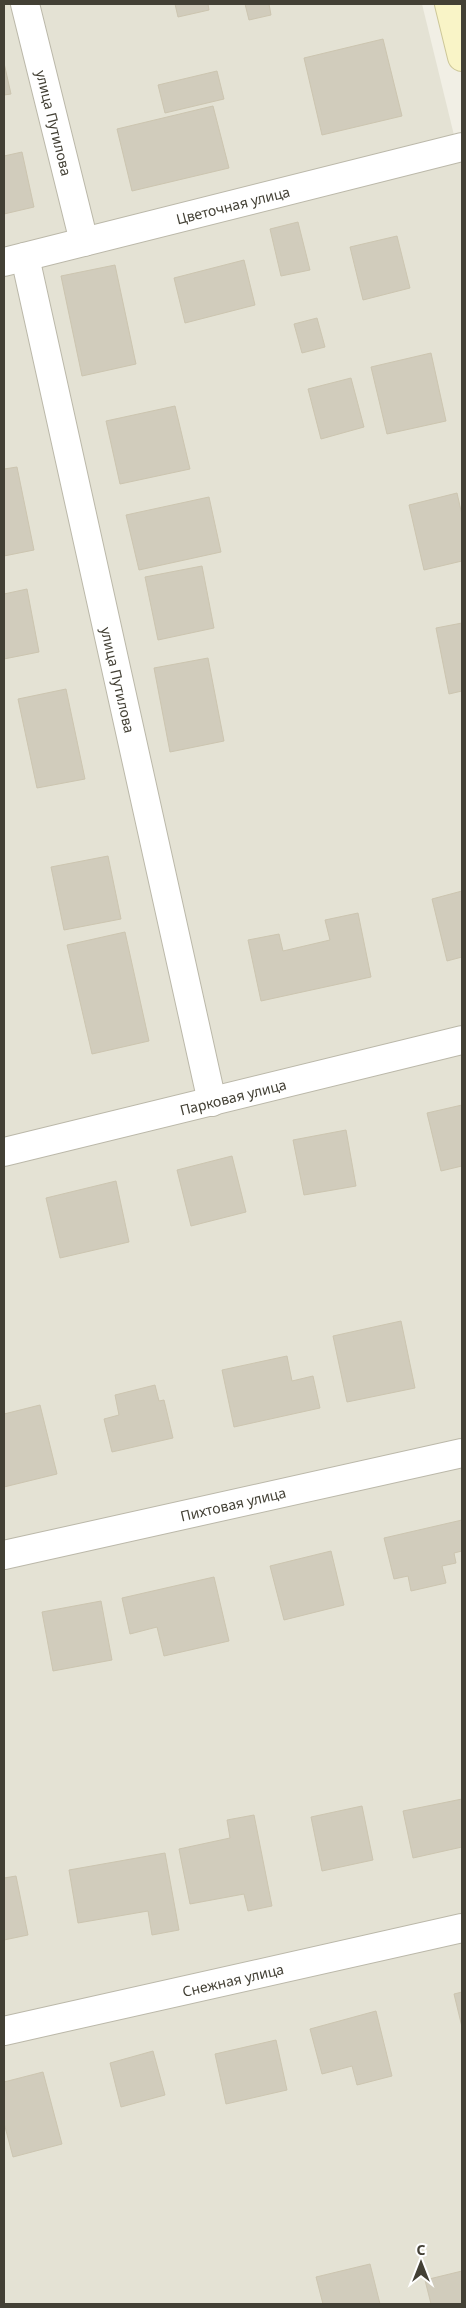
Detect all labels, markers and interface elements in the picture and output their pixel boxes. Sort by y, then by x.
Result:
street label: улица Путилова [32,68,76,178]
street label: Цветочная улица [174,182,292,228]
street label: улица Путилова [97,625,139,735]
street label: Парковая улица [178,1075,288,1119]
street label: Пихтовая улица [178,1483,288,1525]
street label: Снежная улица [180,1959,286,2001]
north arrow [396,2238,446,2288]
text: С [416,2240,426,2259]

